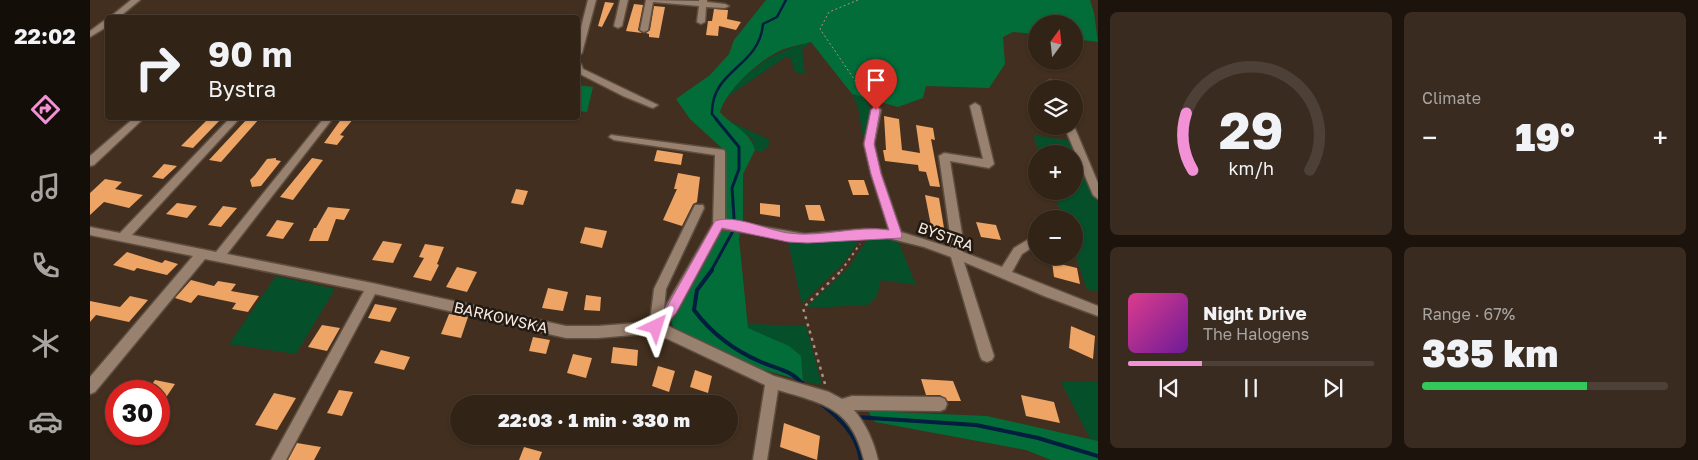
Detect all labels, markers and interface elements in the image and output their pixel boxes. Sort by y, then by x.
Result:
north arrow [1028,15,1082,70]
map controls [1028,15,1083,265]
text: 22:02 [14,22,76,49]
text: 90 m [208,33,292,75]
icon: right [125,35,190,100]
pin [855,59,897,110]
icon: arrive [862,66,890,94]
text: Bystra [208,75,276,102]
button: layers [1028,80,1083,135]
text: Climate [1422,88,1481,108]
icon: directions [28,92,63,127]
text: 29 [1219,98,1283,160]
text: 19° [1515,114,1575,159]
text: − [1422,121,1437,154]
text: + [1653,121,1668,154]
button: + [1028,145,1083,200]
text: km/h [1228,157,1274,179]
icon: music [28,170,63,205]
button: − [1028,210,1083,265]
street label: BYSTRA [916,218,976,254]
icon: phone [28,248,63,283]
street label: BARKOWSKA [452,297,550,337]
position arrow [629,300,681,352]
text: Night Drive [1203,301,1307,324]
text: Range · 67% [1422,304,1515,324]
text: The Halogens [1203,324,1309,344]
icon: climate [28,326,63,361]
text: 335 km [1422,330,1558,375]
icon: previous [1155,374,1183,402]
icon: pause [1237,374,1265,402]
icon: next [1319,374,1347,402]
speed limit sign: 30 [105,380,170,445]
icon: car [28,404,63,439]
text: 22:03 · 1 min · 330 m [498,408,690,431]

